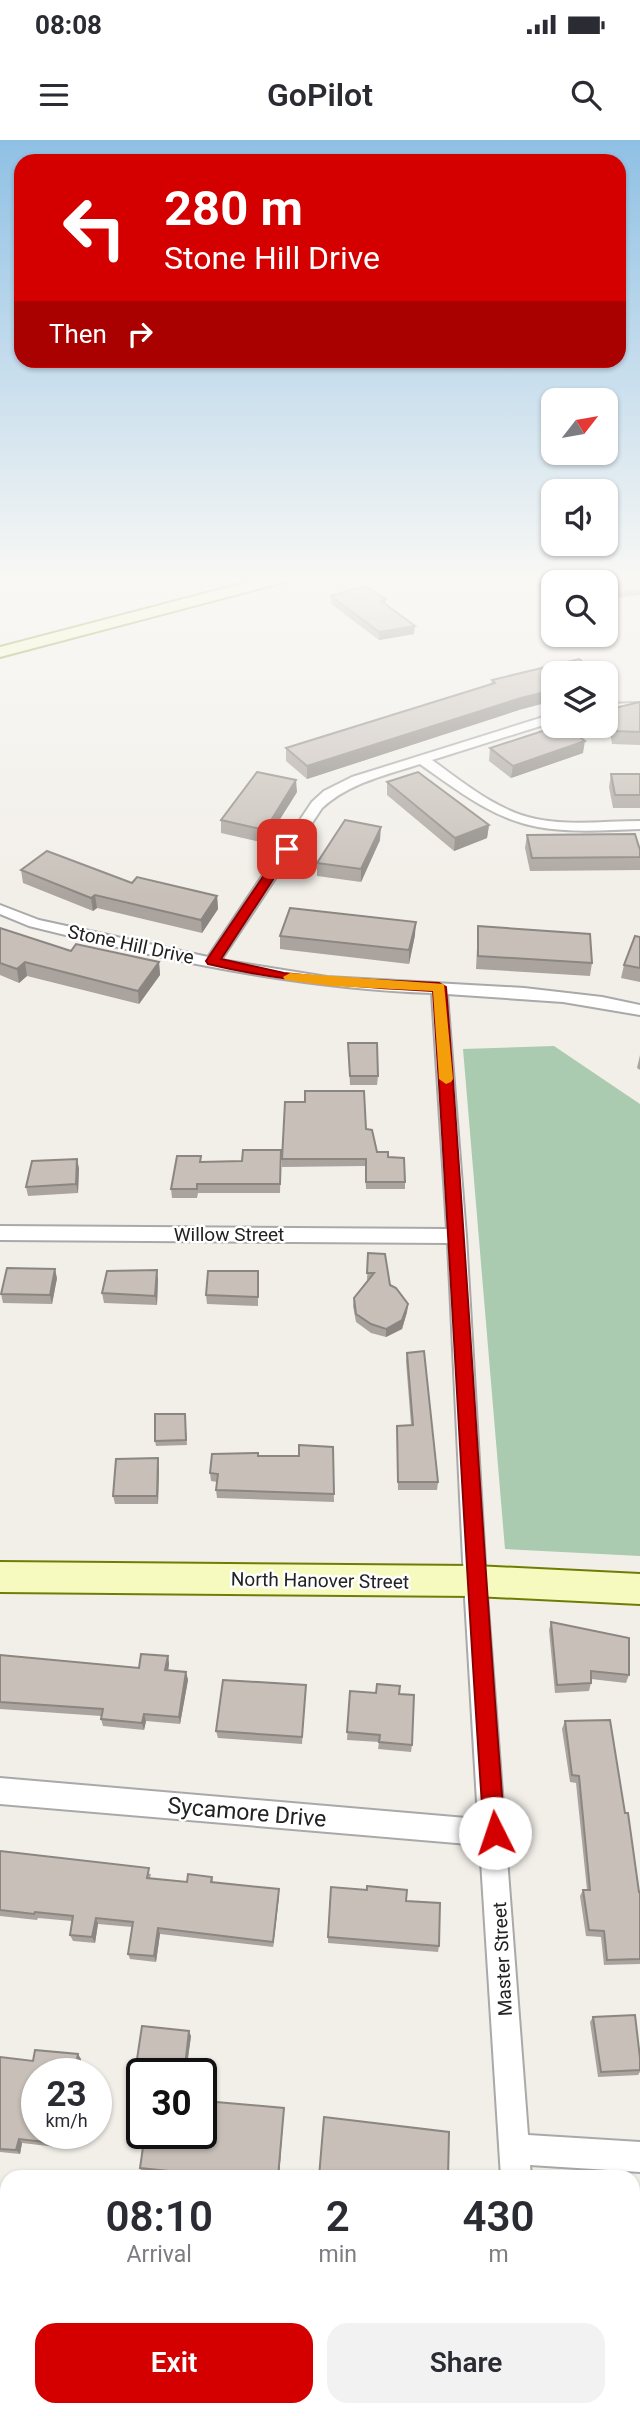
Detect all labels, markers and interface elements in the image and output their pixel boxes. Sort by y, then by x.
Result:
text: 08:08 [35,10,102,40]
icon: menu [35,76,73,114]
text: GoPilot [267,76,373,114]
icon: search [567,76,605,114]
text: 280 m [164,180,303,237]
icon: left [49,182,140,273]
text: Stone Hill Drive [164,239,380,277]
icon: right [121,315,159,353]
text: Then [49,319,107,349]
north arrow [541,388,618,466]
map controls [541,388,618,738]
button: sound [541,479,618,556]
button: search [541,570,618,647]
button: layers [541,661,618,738]
pin [257,819,317,879]
icon: arrive [268,830,306,868]
street label: Stone Hill Drive [66,920,196,969]
street label: Willow Street [174,1223,284,1246]
street label: North Hanover Street [231,1567,409,1594]
street label: Sycamore Drive [166,1792,328,1833]
position arrow [458,1796,532,1870]
street label: Master Street [488,1901,517,2017]
speed limit sign: 30 [126,2058,217,2149]
text: 23 [46,2074,87,2115]
text: km/h [45,2110,88,2131]
text: 08:10 [106,2192,213,2241]
text: 2 [326,2192,350,2241]
text: 430 [462,2192,534,2241]
text: Arrival [127,2241,192,2268]
text: min [318,2241,357,2268]
text: m [488,2241,509,2268]
button: Exit [35,2323,313,2403]
button: Share [327,2323,605,2403]

